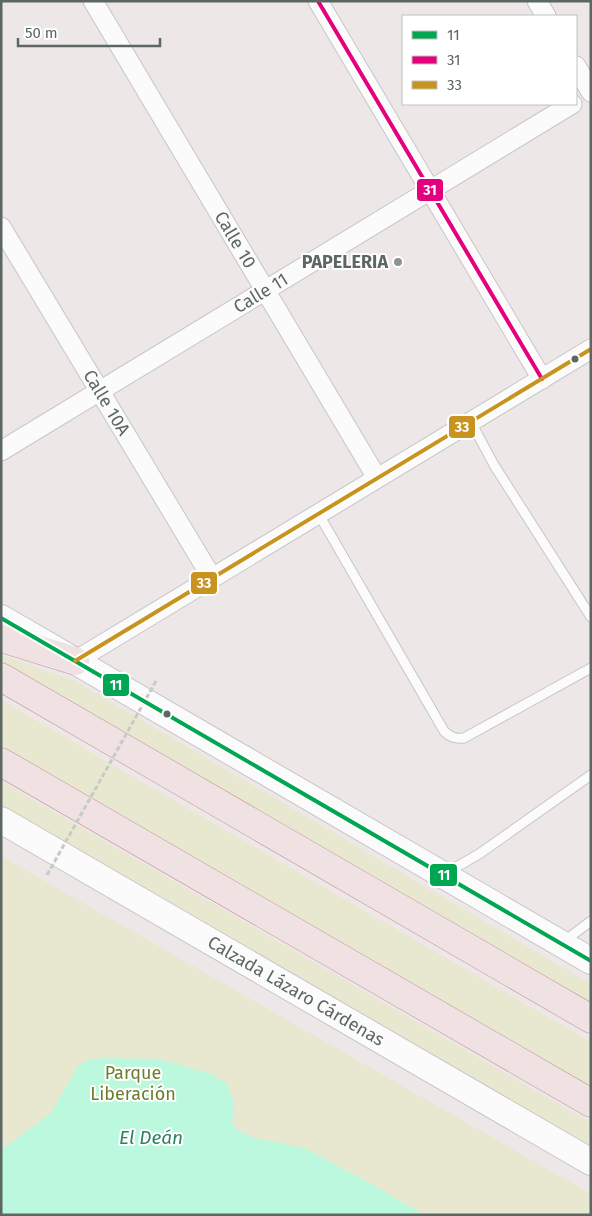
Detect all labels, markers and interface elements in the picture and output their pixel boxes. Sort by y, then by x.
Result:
scale bar [18,15,160,47]
legend [402,15,577,105]
text: 50 m [25,24,58,42]
text: 11 [447,26,460,44]
text: 31 [447,51,461,69]
text: 33 [447,76,462,94]
line badge: 31 [416,178,444,202]
text: 31 [422,182,437,199]
street label: Calle 10 [210,207,261,272]
place label: PAPELERIA [302,251,388,273]
marker: PAPELERIA [392,256,404,268]
street label: Calle 11 [229,268,292,318]
unlabelled marker [570,354,580,364]
street label: Calle 10A [78,366,135,440]
line badge: 33 [448,415,476,439]
text: 33 [454,419,469,436]
line badge: 33 [190,571,218,595]
text: 33 [196,575,211,592]
line badge: 11 [102,673,130,697]
text: 11 [110,677,122,694]
unlabelled marker [162,709,172,719]
line badge: 11 [429,863,458,887]
text: 11 [438,867,450,884]
street label: Calzada Lázaro Cárdenas [204,931,388,1051]
park label: Parque Liberación [90,1062,176,1105]
water label: El Deán [119,1126,183,1149]

